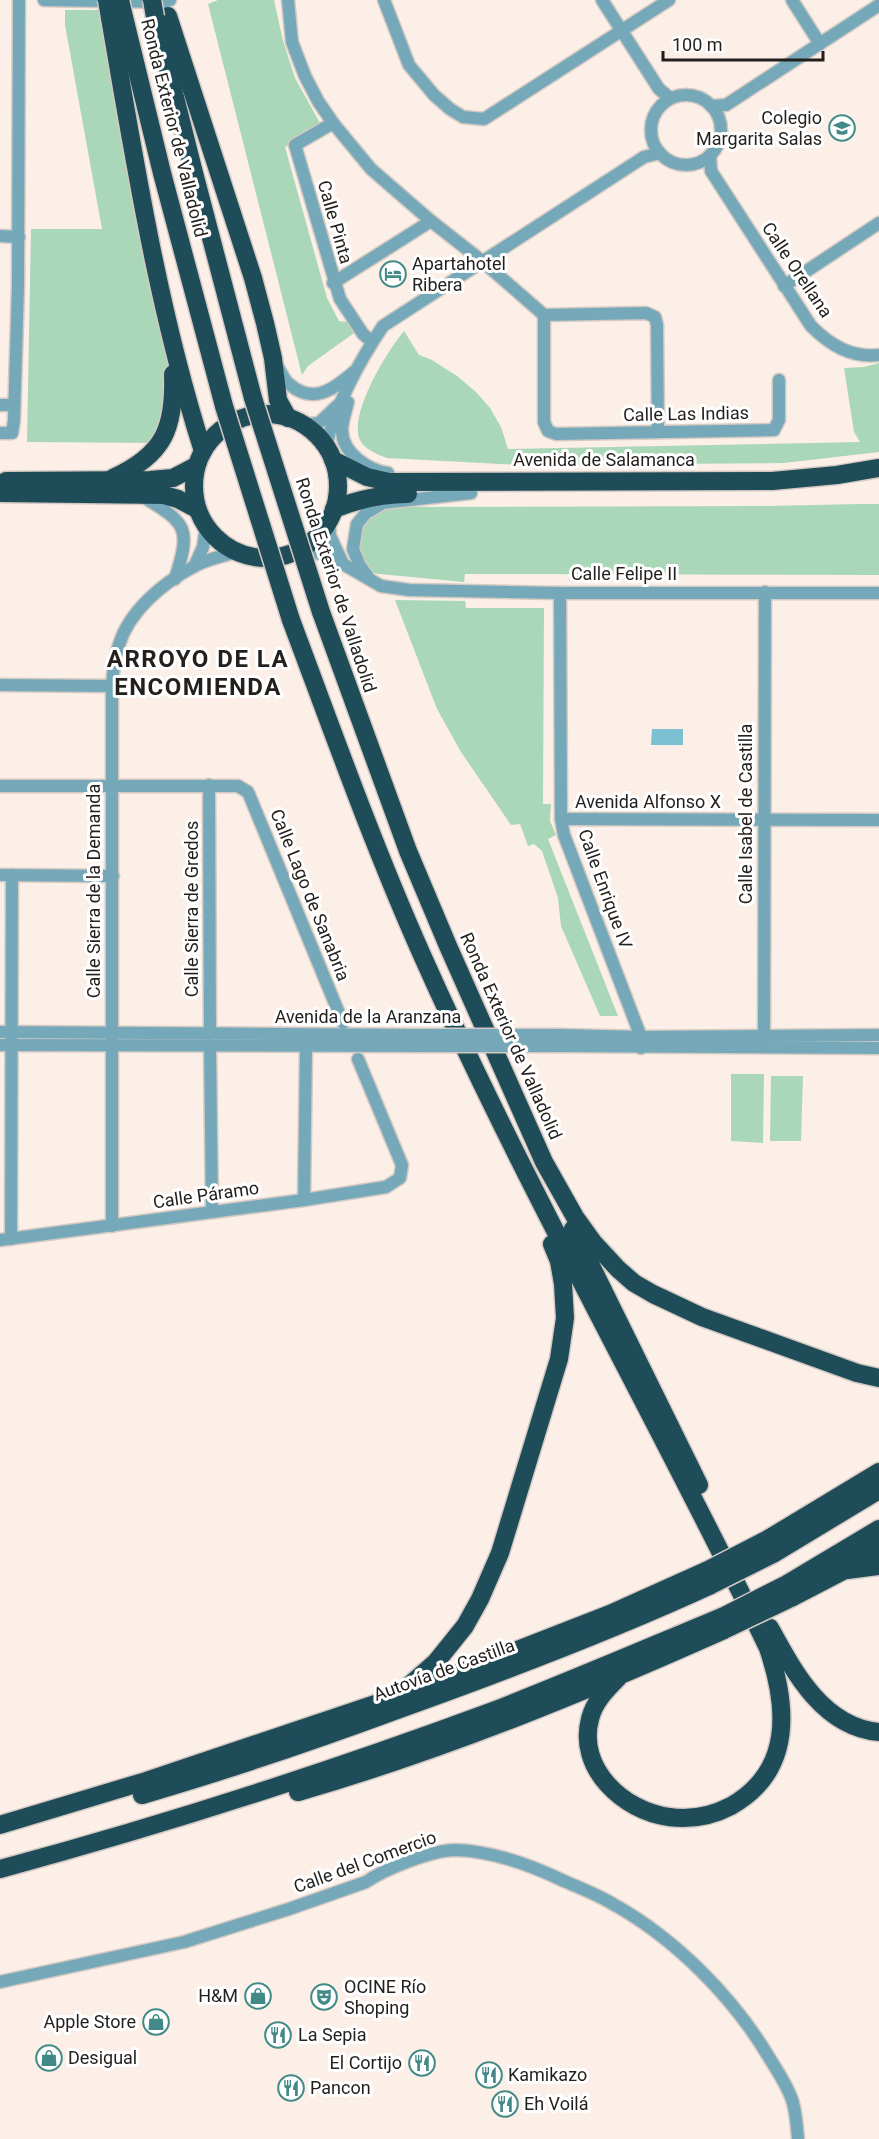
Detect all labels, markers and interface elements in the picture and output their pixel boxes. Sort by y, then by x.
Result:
street label: Ronda Exterior de Valladolid [137,16,212,239]
scale bar [663,24,824,62]
text: 100 m [672,34,723,55]
place label: Colegio Margarita Salas [696,107,822,149]
school or university icon: Colegio Margarita Salas [827,113,857,143]
street label: Calle Pinta [314,178,357,266]
street label: Calle Orellana [758,218,837,321]
place label: Apartahotel Ribera [412,253,506,295]
hotel icon: Apartahotel Ribera [378,259,408,289]
street label: Calle Las Indias [623,402,749,425]
street label: Avenida de Salamanca [513,449,695,470]
street label: Ronda Exterior de Valladolid [292,475,381,695]
street label: Calle Felipe II [571,563,677,584]
district label: ARROYO DE LA ENCOMIENDA [107,645,289,701]
street label: Calle Isabel de Castilla [735,724,756,904]
street label: Calle Sierra de la Demanda [83,784,104,998]
street label: Avenida Alfonso X [575,791,721,812]
street label: Calle Lago de Sanabria [266,806,355,984]
street label: Calle Sierra de Gredos [181,821,202,997]
street label: Calle Enrique IV [574,826,637,952]
street label: Ronda Exterior de Valladolid [456,929,567,1143]
street label: Avenida de la Aranzana [275,1006,461,1027]
street label: Calle Páramo [152,1177,260,1212]
street label: Autovía de Castilla [370,1634,517,1705]
street label: Calle del Comercio [291,1826,439,1897]
place label: OCINE Río Shoping [344,1976,426,2018]
shop icon: H&M [243,1981,273,2011]
theatre icon: OCINE Río Shoping [309,1982,339,2012]
place label: H&M [198,1985,238,2006]
shop icon: Apple Store [141,2007,171,2037]
place label: Apple Store [44,2011,136,2032]
restaurant icon: La Sepia [263,2020,293,2050]
place label: La Sepia [298,2024,366,2045]
shop icon: Desigual [34,2043,64,2073]
place label: Desigual [68,2047,137,2068]
restaurant icon: El Cortijo [407,2048,437,2078]
place label: El Cortijo [330,2052,402,2073]
restaurant icon: Kamikazo [474,2060,504,2090]
place label: Kamikazo [508,2064,587,2085]
restaurant icon: Pancon [276,2073,306,2103]
place label: Pancon [310,2077,371,2098]
restaurant icon: Eh Voilá [490,2089,520,2119]
place label: Eh Voilá [524,2093,588,2114]

